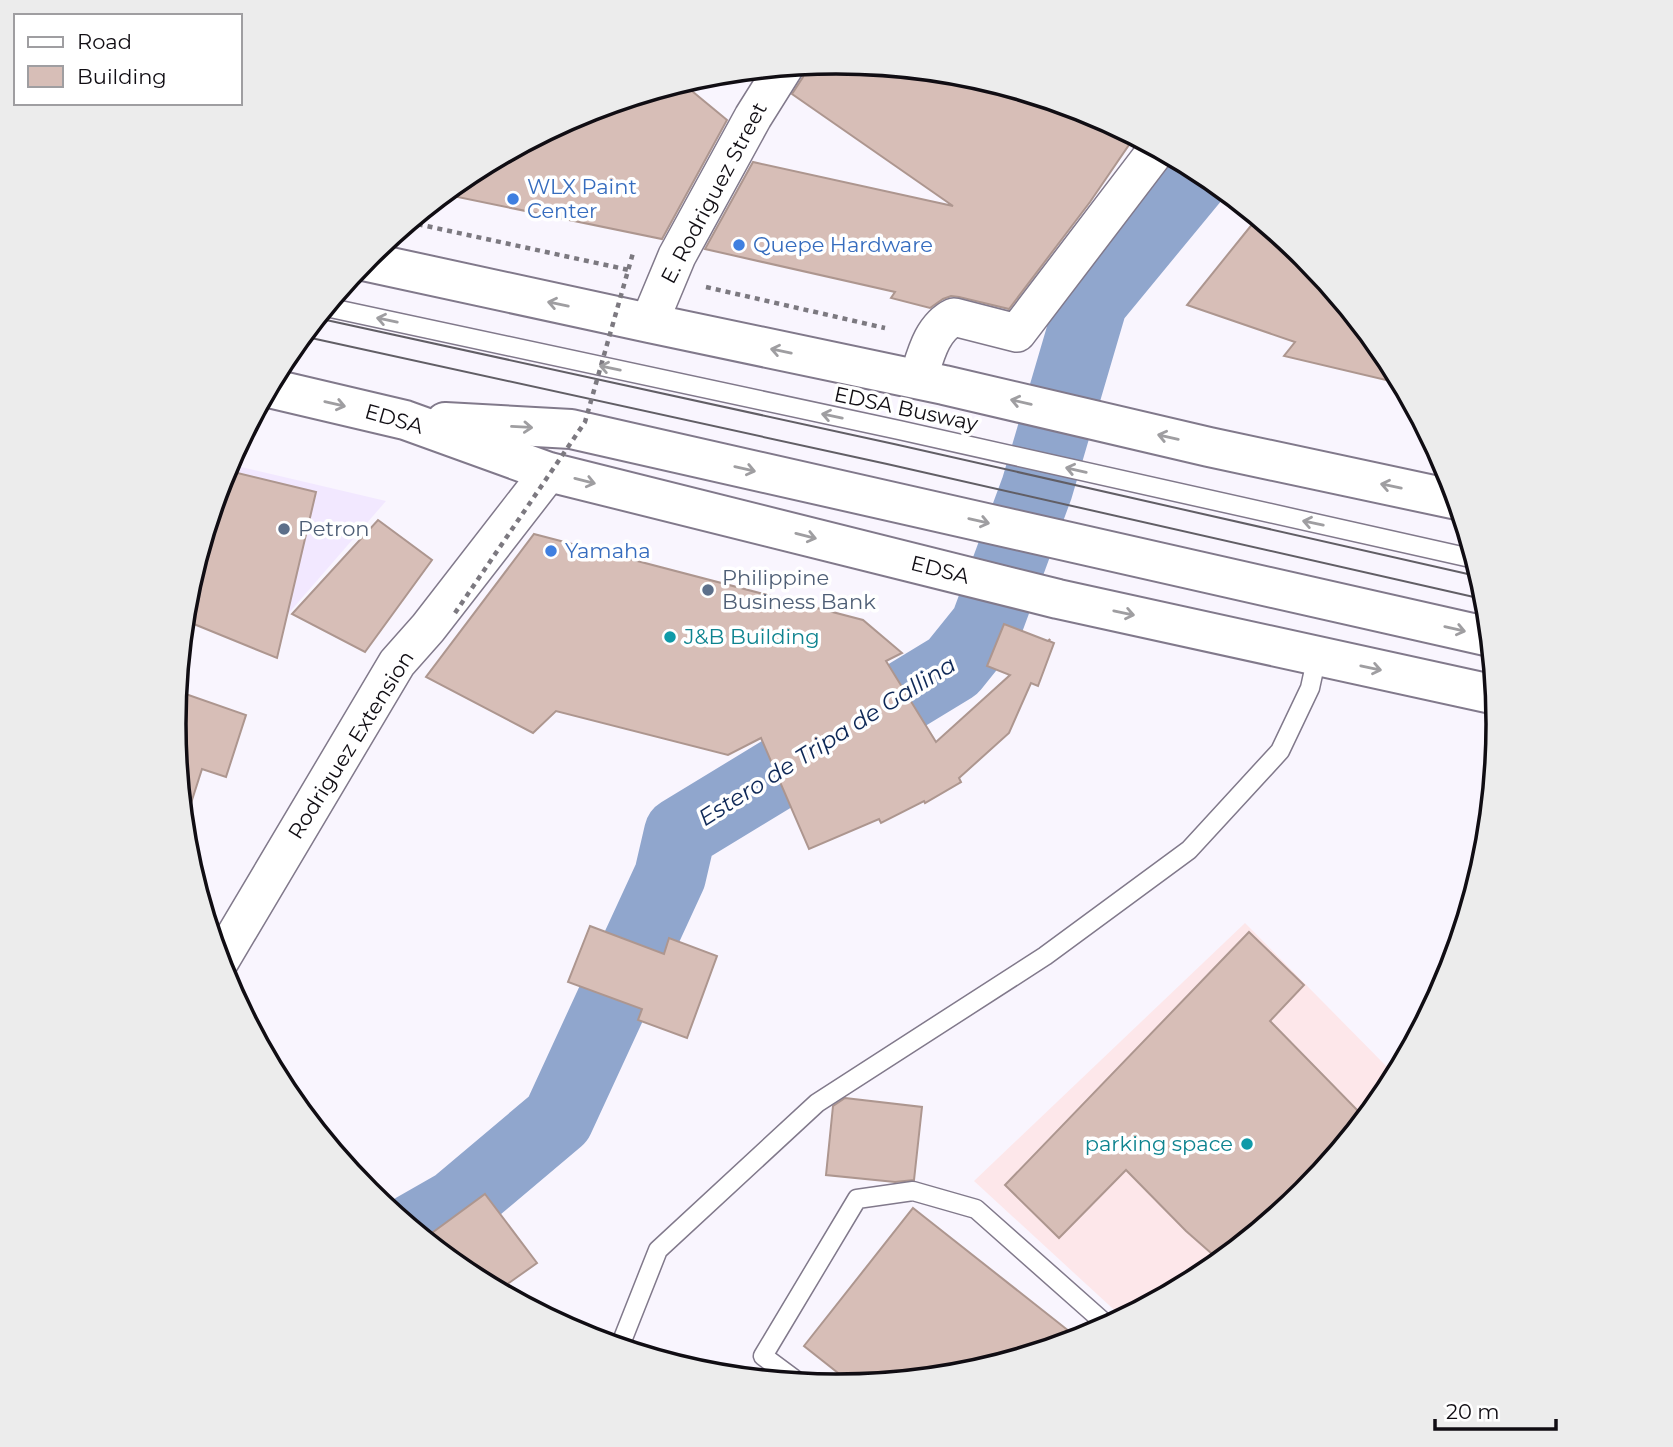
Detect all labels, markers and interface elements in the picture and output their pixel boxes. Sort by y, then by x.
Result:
legend [14,14,242,105]
text: Road [77,29,132,54]
text: Building [77,64,167,89]
street label: E. Rodriguez Street [655,98,772,288]
place label: WLX Paint Center [527,174,637,223]
marker: WLX Paint Center [505,191,521,207]
place label: Quepe Hardware [753,232,933,257]
marker: Quepe Hardware [731,237,747,253]
one-way arrow [547,296,570,310]
one-way arrow [376,313,399,327]
one-way arrow [770,343,793,357]
one-way arrow [599,361,621,374]
street label: EDSA Busway [832,381,981,436]
one-way arrow [1010,395,1032,408]
one-way arrow [323,397,346,411]
street label: EDSA [362,398,427,439]
one-way arrow [821,408,844,422]
one-way arrow [510,420,533,433]
one-way arrow [1158,430,1180,443]
one-way arrow [733,462,756,476]
one-way arrow [1065,463,1088,477]
one-way arrow [573,475,596,488]
one-way arrow [1380,478,1403,492]
one-way arrow [967,515,990,529]
place label: Petron [298,516,370,541]
one-way arrow [1302,516,1325,530]
marker: Petron [276,521,292,537]
one-way arrow [794,530,817,543]
place label: Yamaha [565,538,651,563]
marker: Yamaha [543,543,559,559]
street label: EDSA [908,550,973,589]
place label: Philippine Business Bank [722,565,876,614]
marker: Philippine Business Bank [700,582,716,598]
one-way arrow [1112,607,1135,621]
one-way arrow [1443,623,1466,636]
place label: J&B Building [683,624,820,649]
marker: J&B Building [662,629,678,645]
street label: Rodriguez Extension [282,646,419,843]
water label: Estero de Tripa de Gallina [693,650,961,832]
one-way arrow [1359,662,1381,675]
place label: parking space [1085,1131,1233,1156]
marker: parking space [1239,1136,1255,1152]
scale bar [1435,1388,1556,1432]
text: 20 m [1446,1399,1500,1424]

